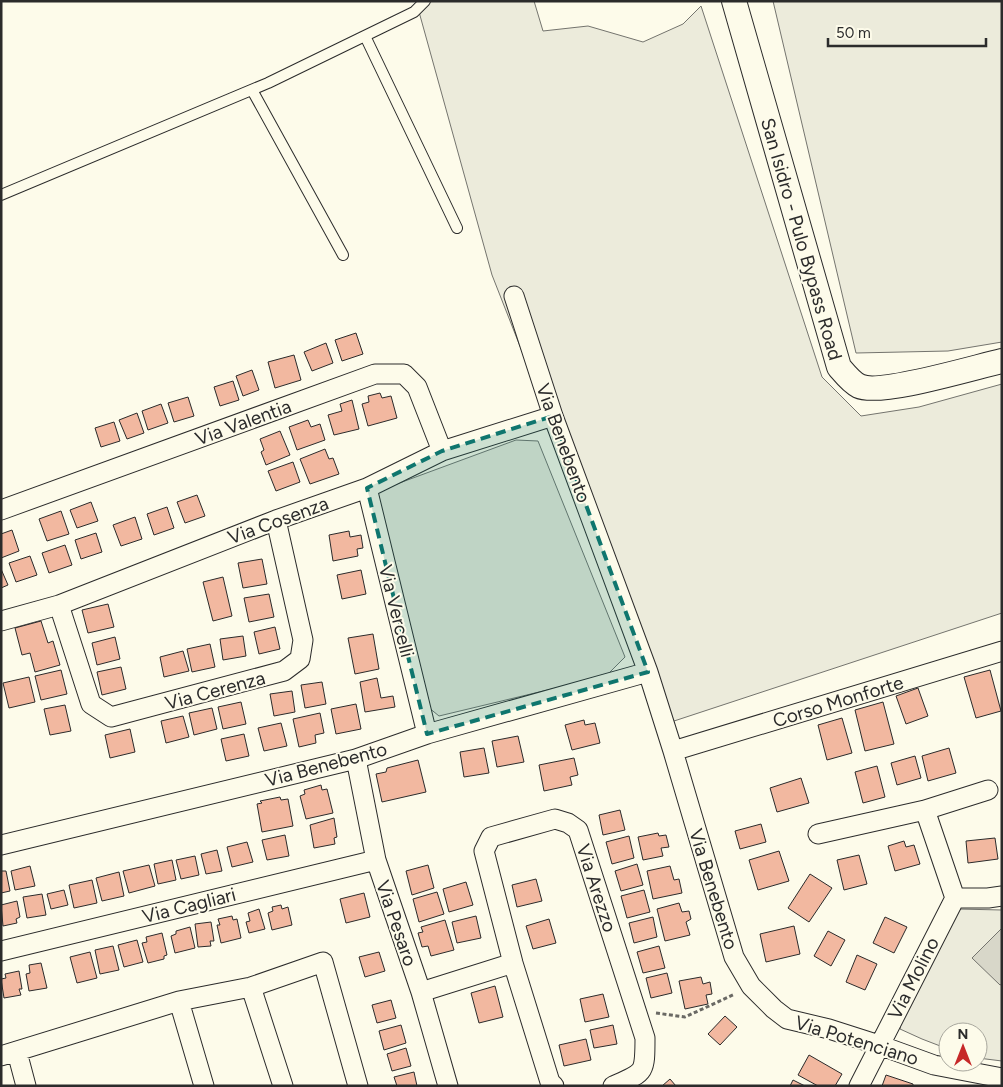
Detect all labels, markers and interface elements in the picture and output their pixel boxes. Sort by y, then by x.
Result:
scale bar [828,15,986,47]
text: 50 m [836,24,871,42]
street label: San Isidro - Pulo Bypass Road [756,115,847,363]
street label: Via Benebento [531,380,596,506]
street label: Via Valentia [192,394,294,450]
street label: Via Cosenza [225,492,332,549]
street label: Via Vercelli [374,562,419,660]
street label: Via Cerenza [163,666,268,715]
street label: Corso Monforte [770,671,906,732]
street label: Via Benebento [263,737,390,792]
street label: Via Benebento [684,826,743,952]
street label: Via Arezzo [571,841,622,935]
street label: Via Pesaro [371,877,422,969]
street label: Via Cagliari [140,883,238,928]
street label: Via Molino [883,933,944,1023]
street label: Via Potenciano [792,1011,921,1070]
north arrow [938,1022,988,1072]
text: N [958,1026,968,1043]

